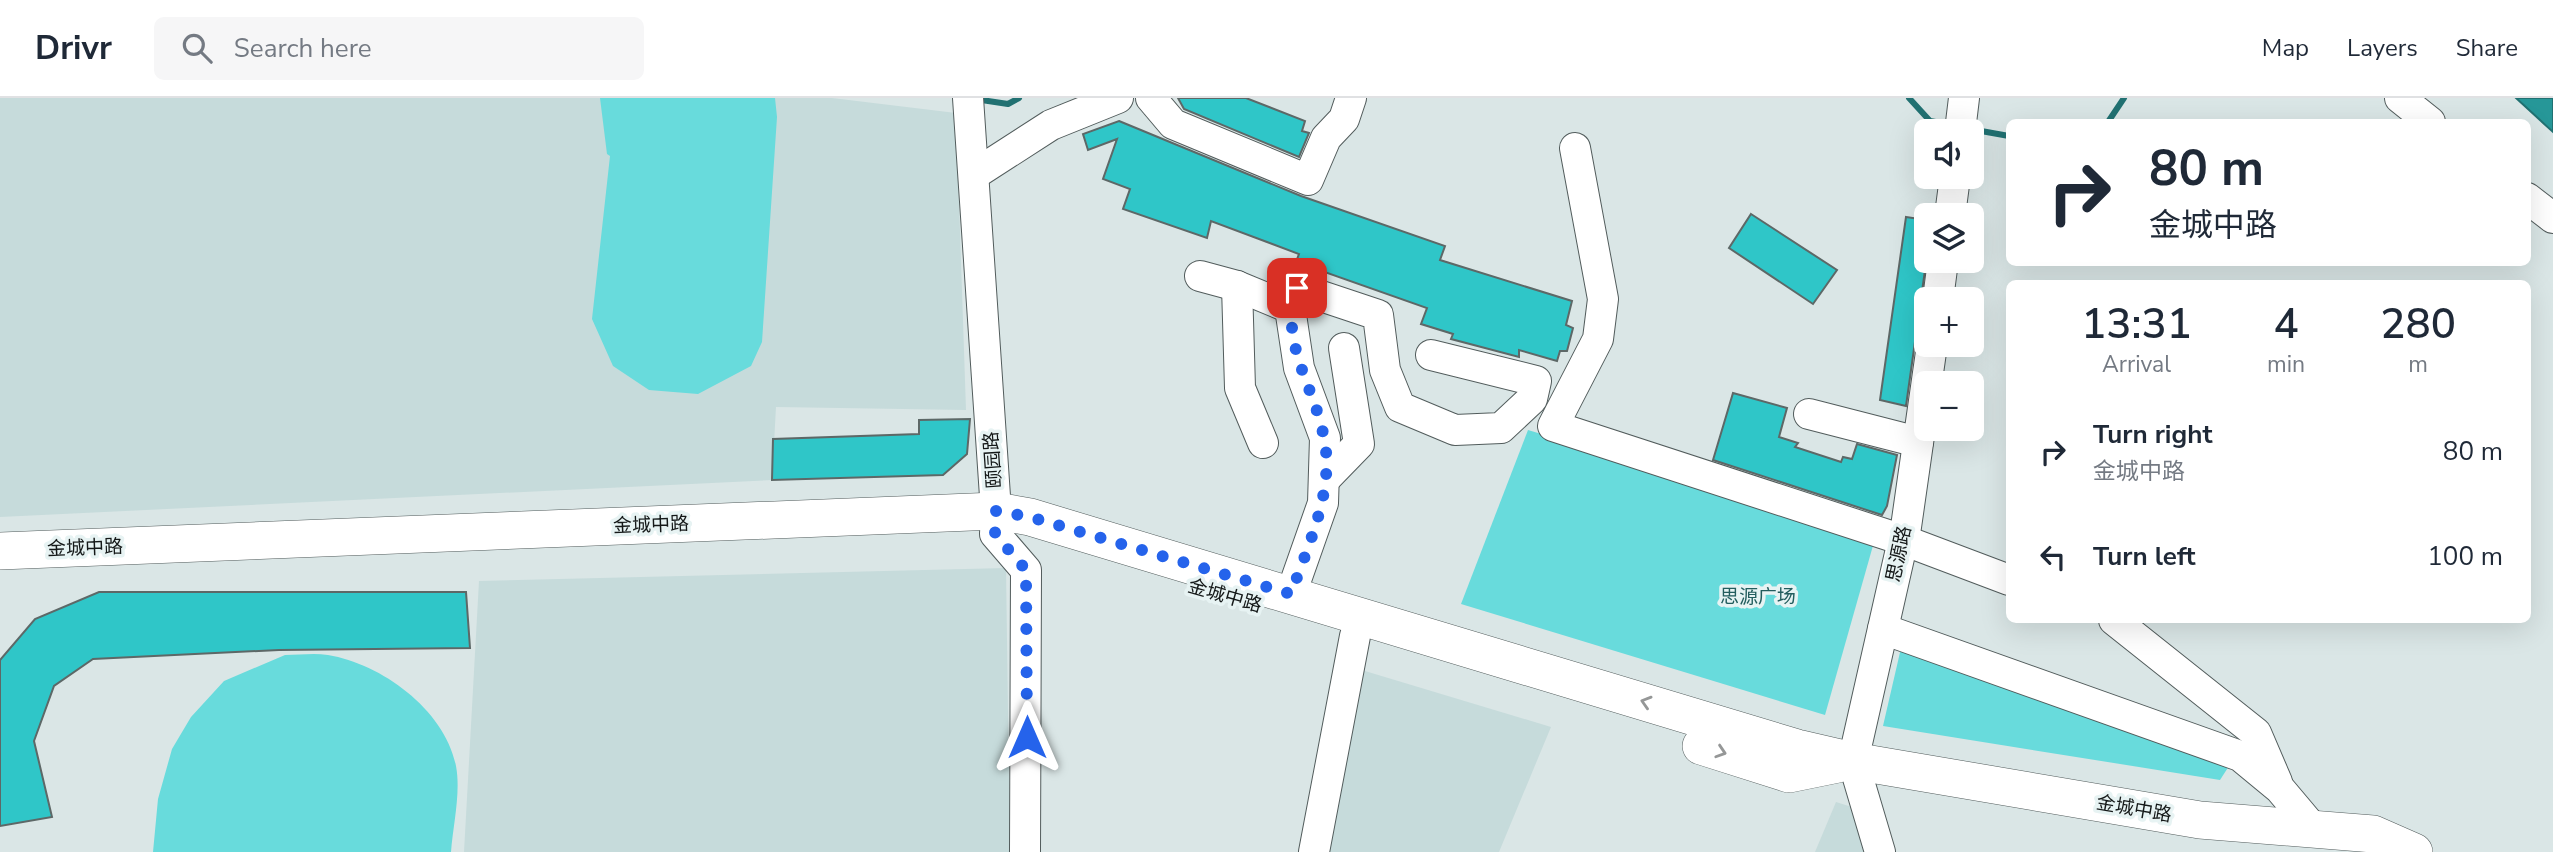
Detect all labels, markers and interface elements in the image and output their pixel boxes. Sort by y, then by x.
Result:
search box [154,17,644,80]
text: Drivr [35,26,112,71]
icon: search [178,29,216,67]
text: Search here [234,31,372,66]
text: Map [2262,32,2309,64]
text: Layers [2347,32,2418,64]
text: Share [2456,32,2518,64]
map controls [1914,119,1984,441]
button: sound [1914,119,1984,189]
text: 80 m [2149,135,2264,202]
icon: right [2034,147,2125,238]
button: layers [1914,203,1984,273]
text: 金城中路 [2149,204,2277,247]
pin [1267,258,1327,318]
icon: arrive [1278,269,1316,307]
button: + [1914,287,1984,357]
text: 13:31 [2081,296,2192,353]
text: 4 [2273,296,2299,353]
text: 280 [2380,296,2456,353]
text: Arrival [2102,349,2171,380]
text: min [2267,349,2305,380]
text: m [2408,349,2428,380]
button: − [1914,371,1984,441]
text: Turn right [2093,417,2212,452]
street label: 颐园路 [978,431,1008,489]
icon: right [2034,433,2072,471]
text: 80 m [2443,434,2503,469]
text: 金城中路 [2093,456,2185,487]
street label: 金城中路 [613,511,689,539]
street label: 思源路 [1880,523,1918,585]
street label: 金城中路 [47,534,123,562]
icon: left [2034,538,2072,576]
text: Turn left [2093,539,2196,574]
text: 100 m [2427,539,2503,574]
street label: 金城中路 [1185,573,1265,619]
park label: 思源广场 [1720,584,1796,610]
one-way arrow [1640,696,1652,711]
position arrow [990,700,1064,774]
one-way arrow [1714,743,1726,758]
street label: 金城中路 [2094,790,2174,828]

